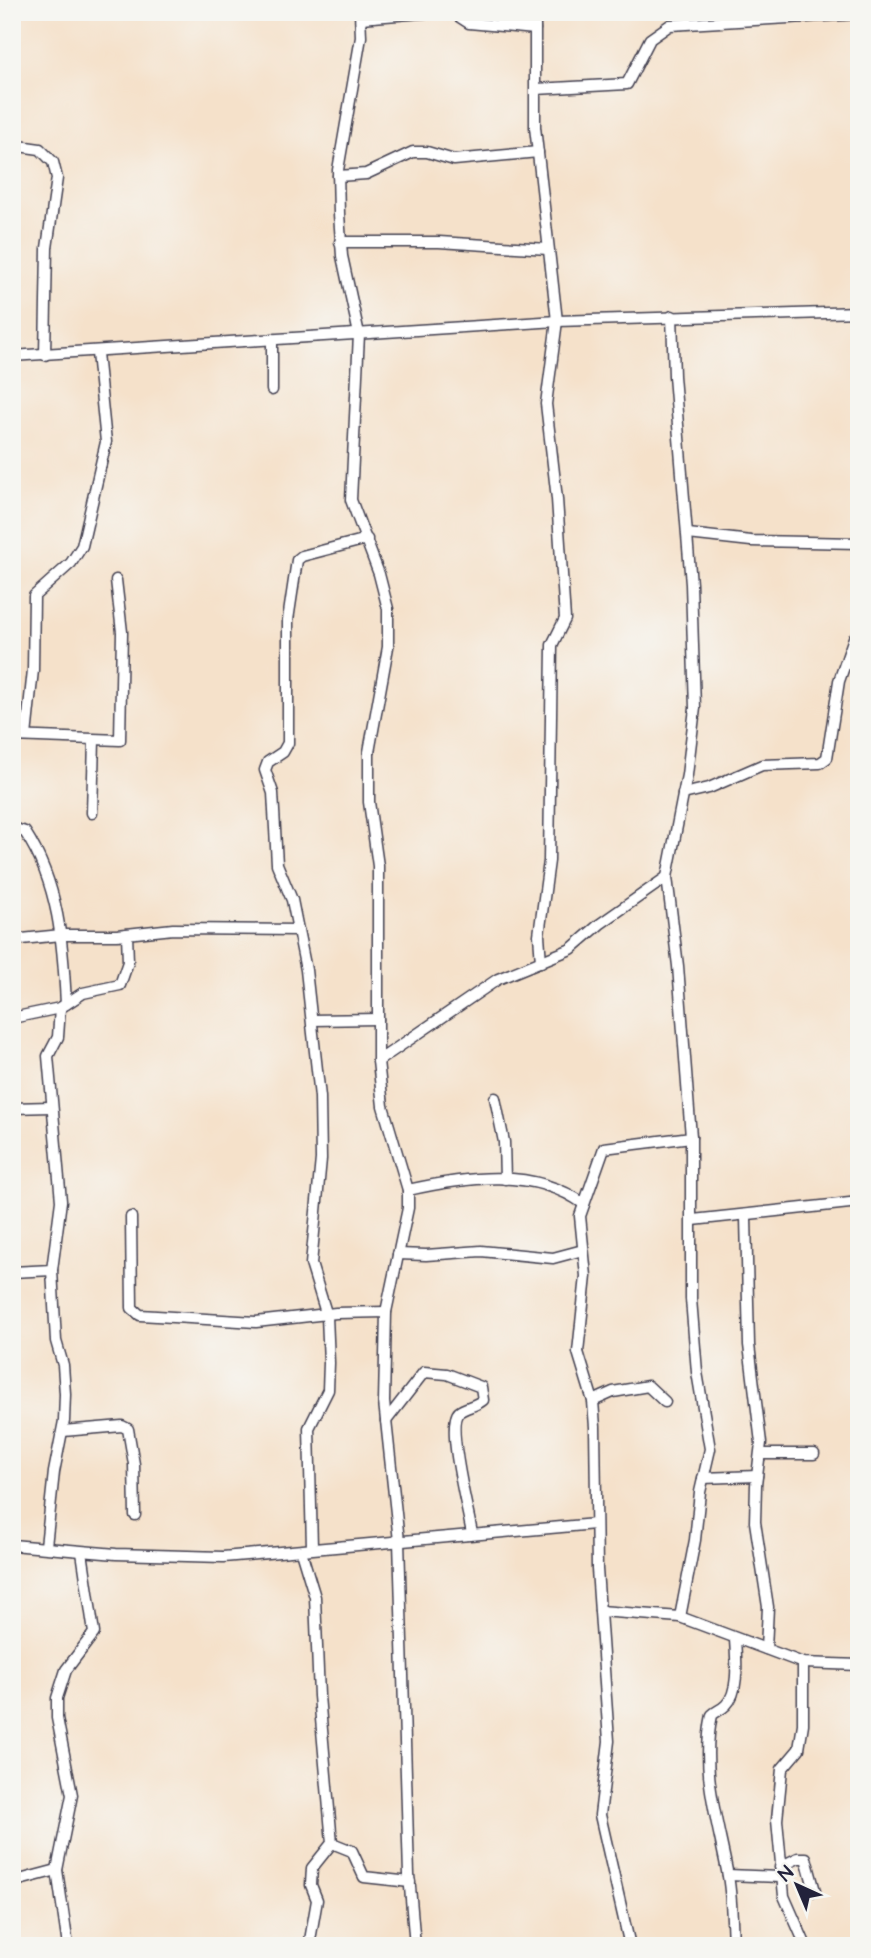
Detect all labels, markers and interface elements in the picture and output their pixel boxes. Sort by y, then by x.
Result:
north arrow [762,1850,832,1920]
text: N [773,1860,800,1888]

